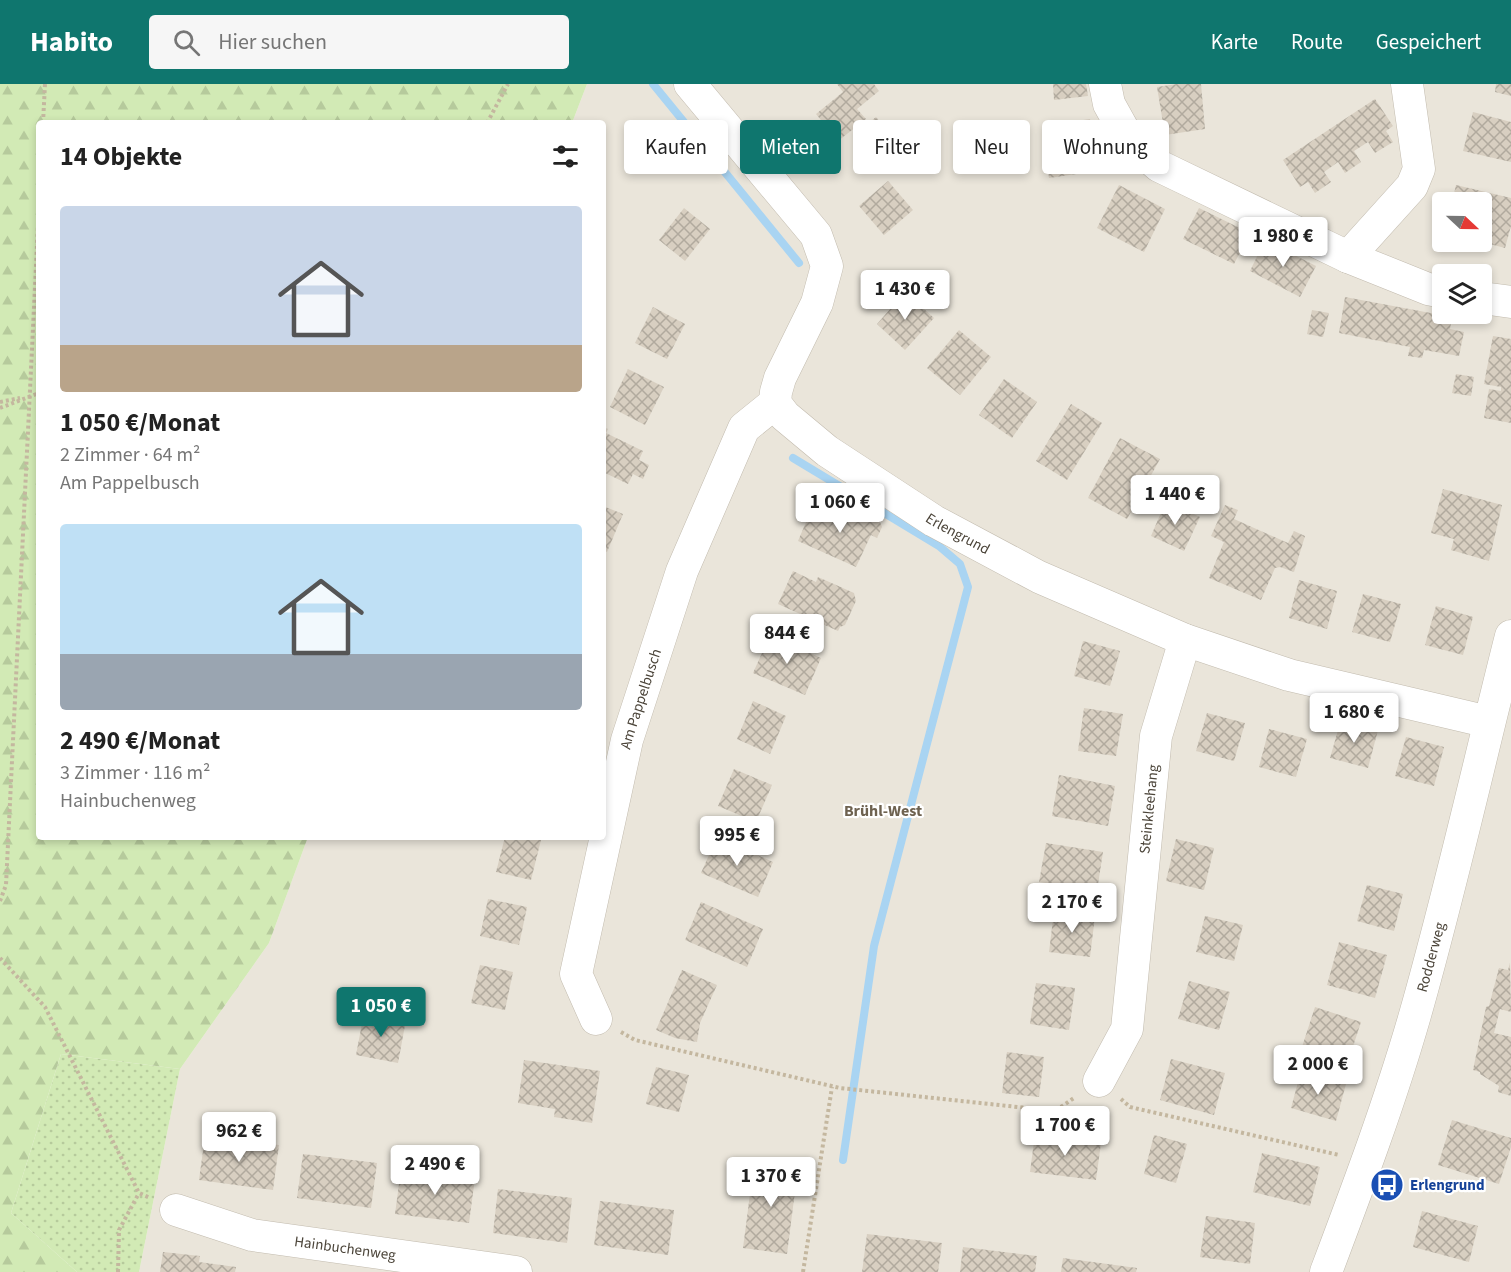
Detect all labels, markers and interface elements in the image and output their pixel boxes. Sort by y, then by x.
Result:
search box [149,15,569,69]
text: Habito [30,22,113,62]
icon: search [170,26,203,59]
text: Hier suchen [218,26,327,58]
text: Karte [1211,27,1258,57]
text: Route [1291,27,1343,57]
text: Gespeichert [1376,27,1481,57]
chip: Kaufen [624,120,728,174]
chip: Mieten [740,120,841,174]
chip: Filter [853,120,941,174]
chip: Neu [953,120,1030,174]
chip: Wohnung [1042,120,1169,174]
text: 14 Objekte [60,138,182,175]
icon: filters [549,140,582,173]
north arrow [1432,192,1492,252]
map controls [1432,192,1492,324]
pin: 1 980 € [1228,217,1338,268]
text: 1 980 € [1253,222,1313,250]
icon: home [267,245,375,353]
button: layers [1432,264,1492,324]
pin: 1 430 € [850,270,960,321]
text: 1 430 € [875,275,935,303]
text: 1 050 €/Monat [60,404,220,441]
text: 2 Zimmer · 64 m² [60,441,200,469]
text: Am Pappelbusch [60,469,200,497]
pin: 1 440 € [1120,475,1230,526]
text: 1 440 € [1145,480,1205,508]
pin: 1 060 € [785,483,895,534]
text: 1 060 € [810,488,870,516]
street label: Erlengrund [921,508,994,559]
icon: home [267,563,375,671]
pin: 844 € [745,614,829,665]
text: 844 € [764,619,810,647]
street label: Am Pappelbusch [615,646,667,751]
pin: 1 680 € [1299,693,1409,744]
text: 1 680 € [1324,698,1384,726]
text: 2 490 €/Monat [60,722,220,759]
text: 3 Zimmer · 116 m² [60,759,210,787]
street label: Steinkleehang [1134,763,1164,855]
text: Hainbuchenweg [60,787,196,815]
district label: Brühl-West [844,800,922,822]
pin: 995 € [695,816,779,867]
text: 995 € [714,821,760,849]
pin: 2 170 € [1017,883,1127,934]
text: 2 170 € [1042,888,1102,916]
street label: Rodderweg [1411,919,1450,995]
pin: 1 050 € [326,987,436,1038]
text: 1 050 € [351,992,411,1020]
pin: 2 000 € [1263,1045,1373,1096]
text: 2 000 € [1288,1050,1348,1078]
pin: 1 700 € [1010,1106,1120,1157]
text: 1 700 € [1035,1111,1095,1139]
pin: 962 € [197,1112,281,1163]
text: 962 € [216,1117,262,1145]
pin: 2 490 € [380,1145,490,1196]
text: 2 490 € [405,1150,465,1178]
pin: 1 370 € [716,1157,826,1208]
text: 1 370 € [741,1162,801,1190]
bus stop icon: Erlengrund [1369,1167,1405,1203]
place label: Erlengrund [1410,1175,1485,1196]
street label: Hainbuchenweg [293,1231,397,1266]

